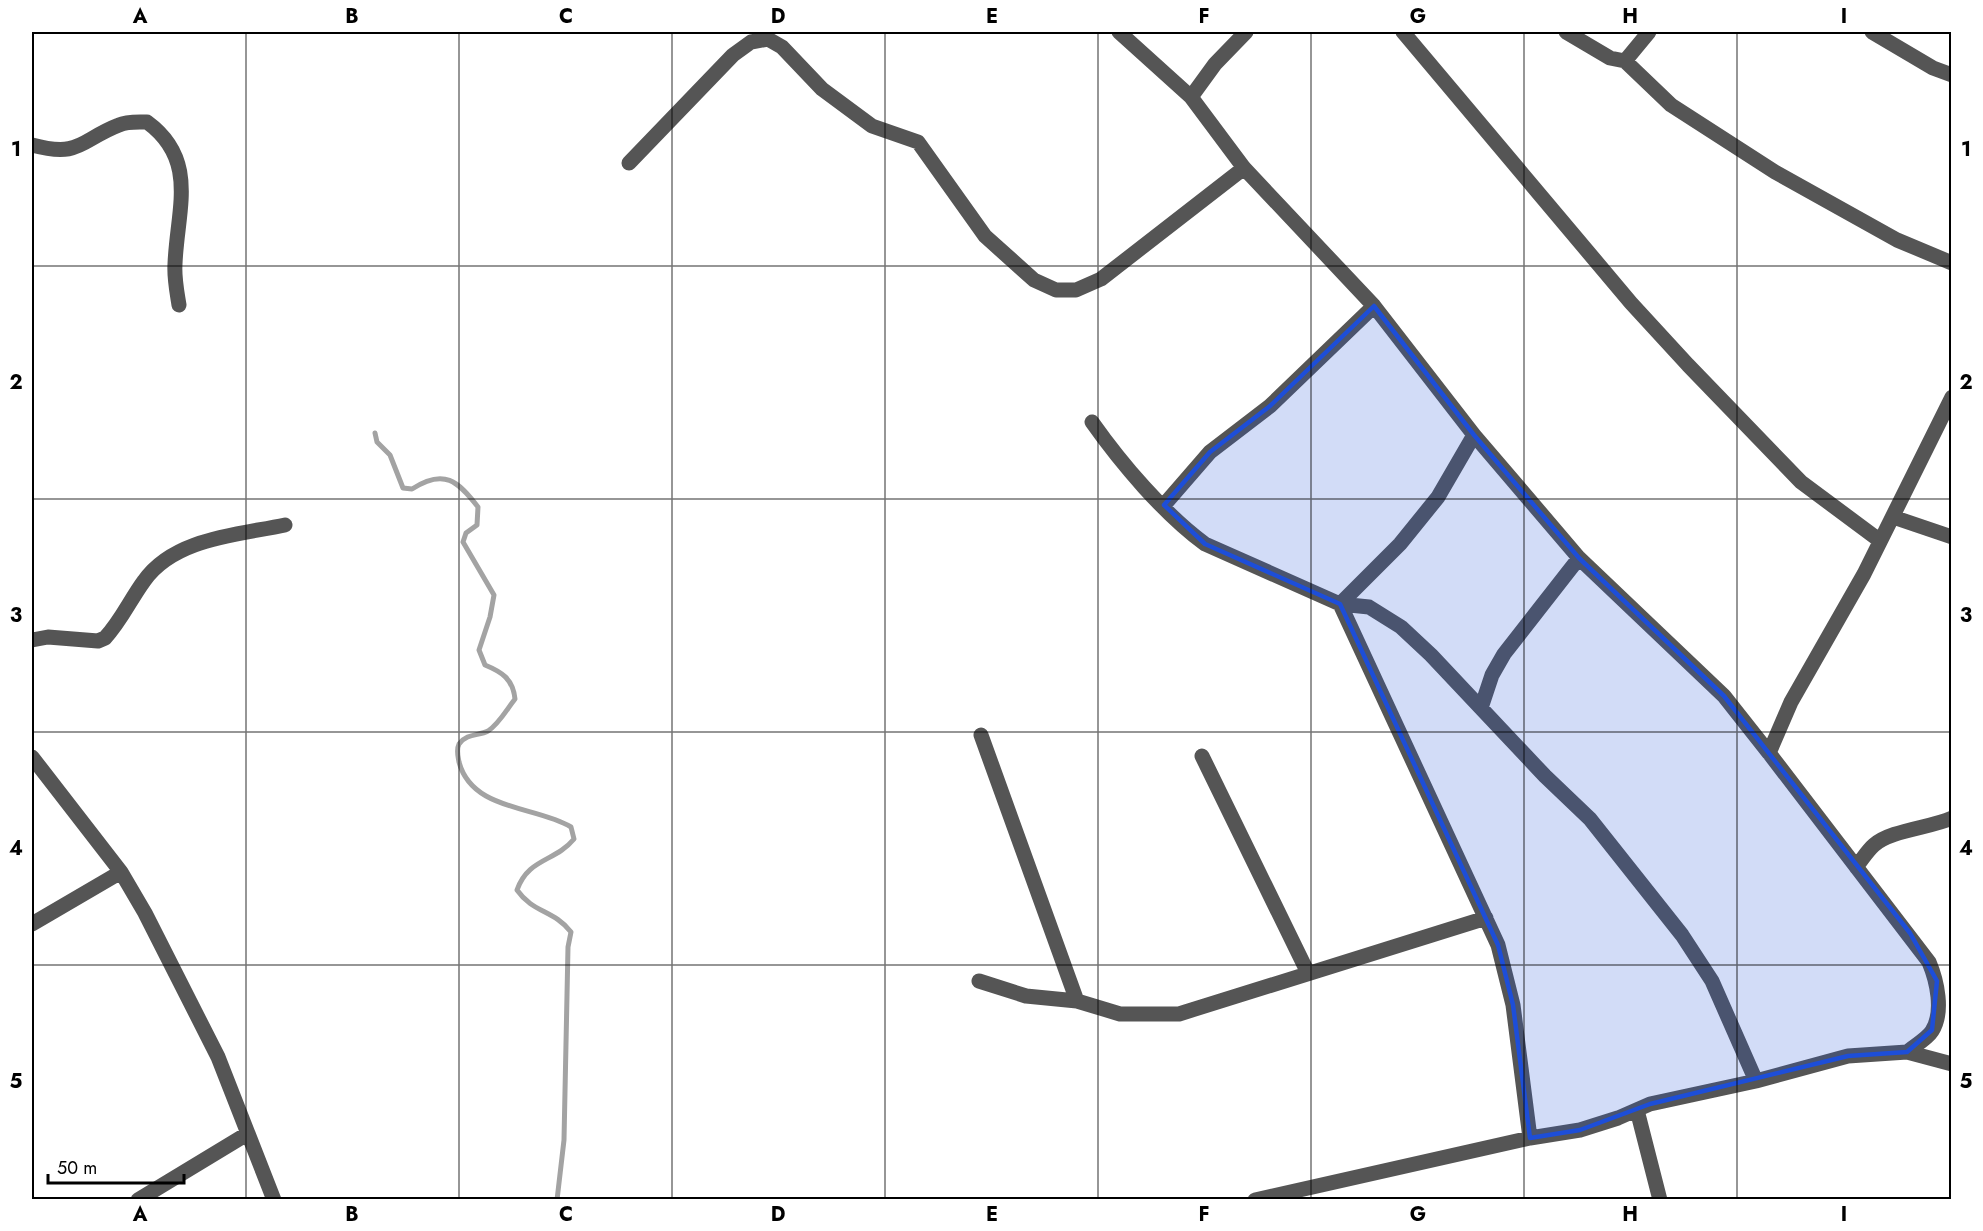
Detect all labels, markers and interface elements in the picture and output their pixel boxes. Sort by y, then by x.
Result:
text: A [132,2,148,31]
text: B [345,2,359,31]
text: C [559,2,573,31]
text: D [771,2,785,31]
text: E [986,2,998,31]
text: F [1198,2,1210,31]
text: G [1410,2,1426,31]
text: H [1622,2,1638,31]
text: I [1841,2,1847,31]
text: 1 [11,135,21,164]
text: 1 [1961,135,1971,164]
text: 2 [9,368,23,397]
text: 2 [1959,368,1973,397]
text: 3 [10,601,22,630]
text: 3 [1960,601,1972,630]
text: 4 [9,834,23,863]
text: 4 [1959,834,1973,863]
text: 5 [10,1067,23,1096]
text: 5 [1960,1067,1973,1096]
scale bar [48,1147,184,1185]
text: 50 m [57,1155,97,1181]
text: A [132,1200,148,1229]
text: B [345,1200,359,1229]
text: C [559,1200,573,1229]
text: D [771,1200,785,1229]
text: E [986,1200,998,1229]
text: F [1198,1200,1210,1229]
text: G [1410,1200,1426,1229]
text: H [1622,1200,1638,1229]
text: I [1841,1200,1847,1229]

